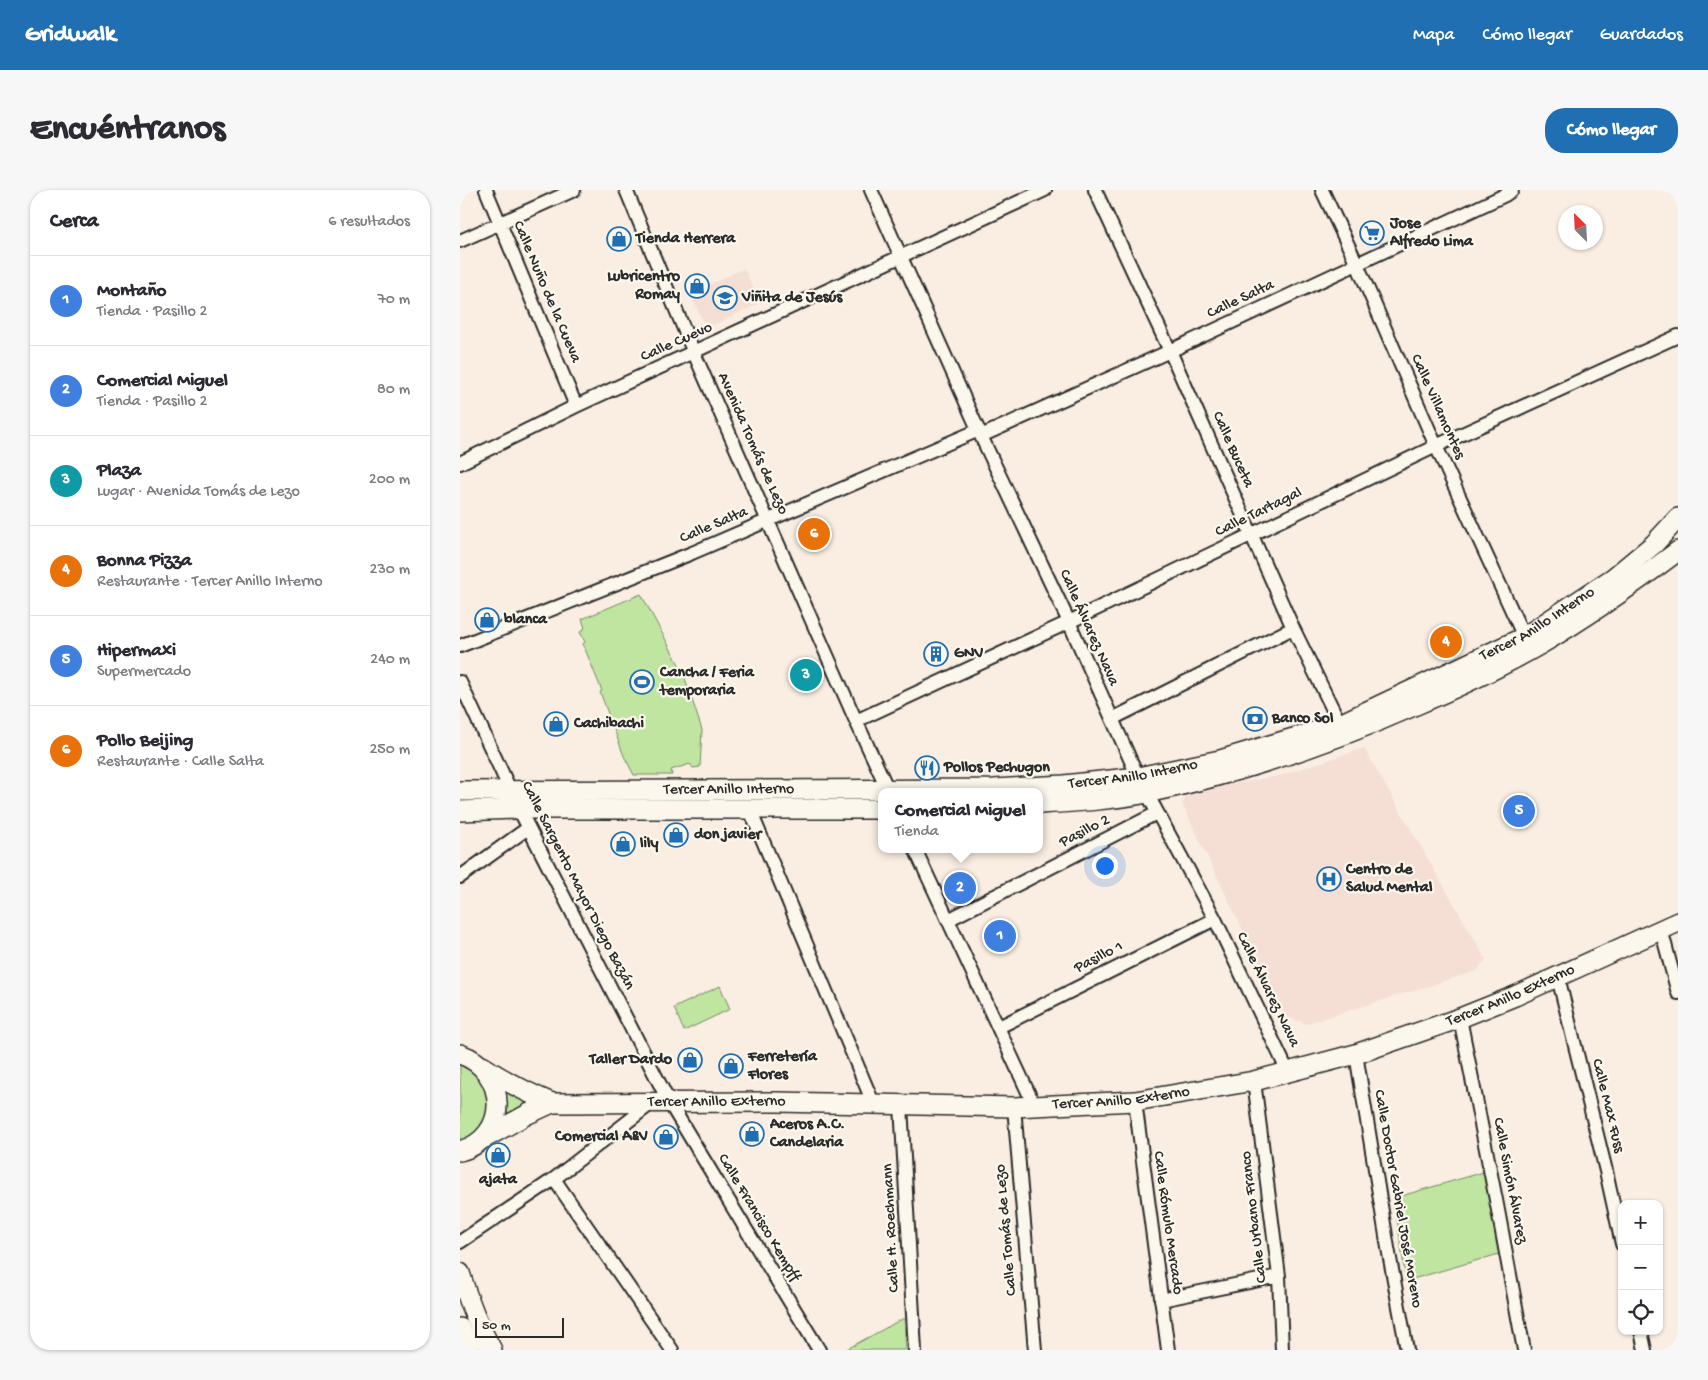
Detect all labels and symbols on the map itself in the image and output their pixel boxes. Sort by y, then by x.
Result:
north arrow [1558,205,1603,250]
place label: Jose Alfredo Lima [1389,215,1474,252]
street label: Calle Nuño de la Cueva [508,218,585,367]
supermarket icon: Jose Alfredo Lima [1359,220,1385,246]
shop icon: Tienda Herrera [606,226,632,252]
place label: Tienda Herrera [634,230,736,249]
place label: Lubricentro Romay [607,268,681,305]
shop icon: Lubricentro Romay [684,273,710,299]
street label: Calle Salta [1204,276,1279,324]
school or university icon: Viñita de Jesús [712,285,738,311]
place label: Viñita de Jesús [741,289,843,308]
street label: Calle Cuevo [638,319,716,367]
street label: Calle Villamontes [1405,352,1469,463]
street label: Avenida Tomás de Lezo [712,370,792,518]
street label: Calle Buceta [1207,409,1258,492]
street label: Calle Tartagal [1212,484,1306,542]
street label: Calle Salta [677,503,752,549]
pin: 6 [798,515,830,553]
street label: Calle Álvarez Nava [1054,566,1124,690]
street label: Tercer Anillo Interno [1476,583,1599,666]
shop icon: blanca [474,607,500,633]
place label: blanca [503,611,548,630]
pin: 4 [1430,623,1462,661]
building icon: GNV [923,641,949,667]
place label: GNV [954,645,984,664]
pin: 3 [790,656,822,694]
place label: Cancha / Feria temporaria [658,664,755,701]
sports icon: Cancha / Feria temporaria [629,669,655,695]
bank icon: Banco Sol [1242,706,1268,732]
place label: Banco Sol [1271,710,1334,729]
shop icon: Cachibachi [543,711,569,737]
place label: Cachibachi [573,715,644,734]
restaurant icon: Pollos Pechugon [914,755,940,781]
street label: Tercer Anillo Interno [1066,755,1200,794]
place label: Pollos Pechugon [943,759,1050,778]
street label: Calle Sargento Mayor Diego Bazán [516,778,638,994]
street label: Tercer Anillo Interno [663,780,794,800]
pin: 5 [1503,792,1535,830]
street label: Pasillo 2 [1056,811,1114,853]
shop icon: don javier [663,822,689,848]
place label: don javier [694,826,763,845]
shop icon: lily [610,831,636,857]
place label: lily [639,835,659,854]
your location [1092,853,1118,879]
place label: Centro de Salud Mental [1345,861,1433,898]
hospital icon: Centro de Salud Mental [1316,866,1342,892]
pin: 2 [944,869,976,907]
pin: 1 [984,917,1016,955]
street label: Calle Álvarez Nava [1231,929,1304,1052]
street label: Pasillo 1 [1070,938,1127,979]
street label: Tercer Anillo Externo [1443,961,1578,1032]
shop icon: Taller Dardo [677,1047,703,1073]
place label: Ferretería Flores [747,1048,818,1085]
place label: Taller Dardo [588,1051,673,1070]
shop icon: Ferretería Flores [718,1053,744,1079]
street label: Calle Max Fuss [1586,1057,1628,1156]
street label: Tercer Anillo Externo [1051,1082,1191,1115]
street label: Calle Doctor Gabriel José Moreno [1368,1088,1426,1310]
street label: Tercer Anillo Externo [647,1092,786,1112]
place label: Aceros A.C. Candelaria [769,1116,845,1153]
street label: Calle Simón Álvarez [1487,1116,1532,1247]
shop icon: Aceros A.C. Candelaria [739,1121,765,1147]
shop icon: Comercial A&V [653,1124,679,1150]
place label: Comercial A&V [554,1128,648,1147]
shop icon: ajata [485,1142,511,1168]
street label: Calle Rómulo Mercado [1148,1150,1186,1296]
street label: Calle Urbano Franco [1237,1150,1273,1284]
street label: Calle Francisco Kempff [712,1151,804,1286]
street label: Calle H. Roechmann [879,1163,905,1293]
street label: Calle Tomás de Lezo [992,1163,1022,1297]
place label: ajata [478,1171,518,1190]
scale bar [475,1315,564,1338]

